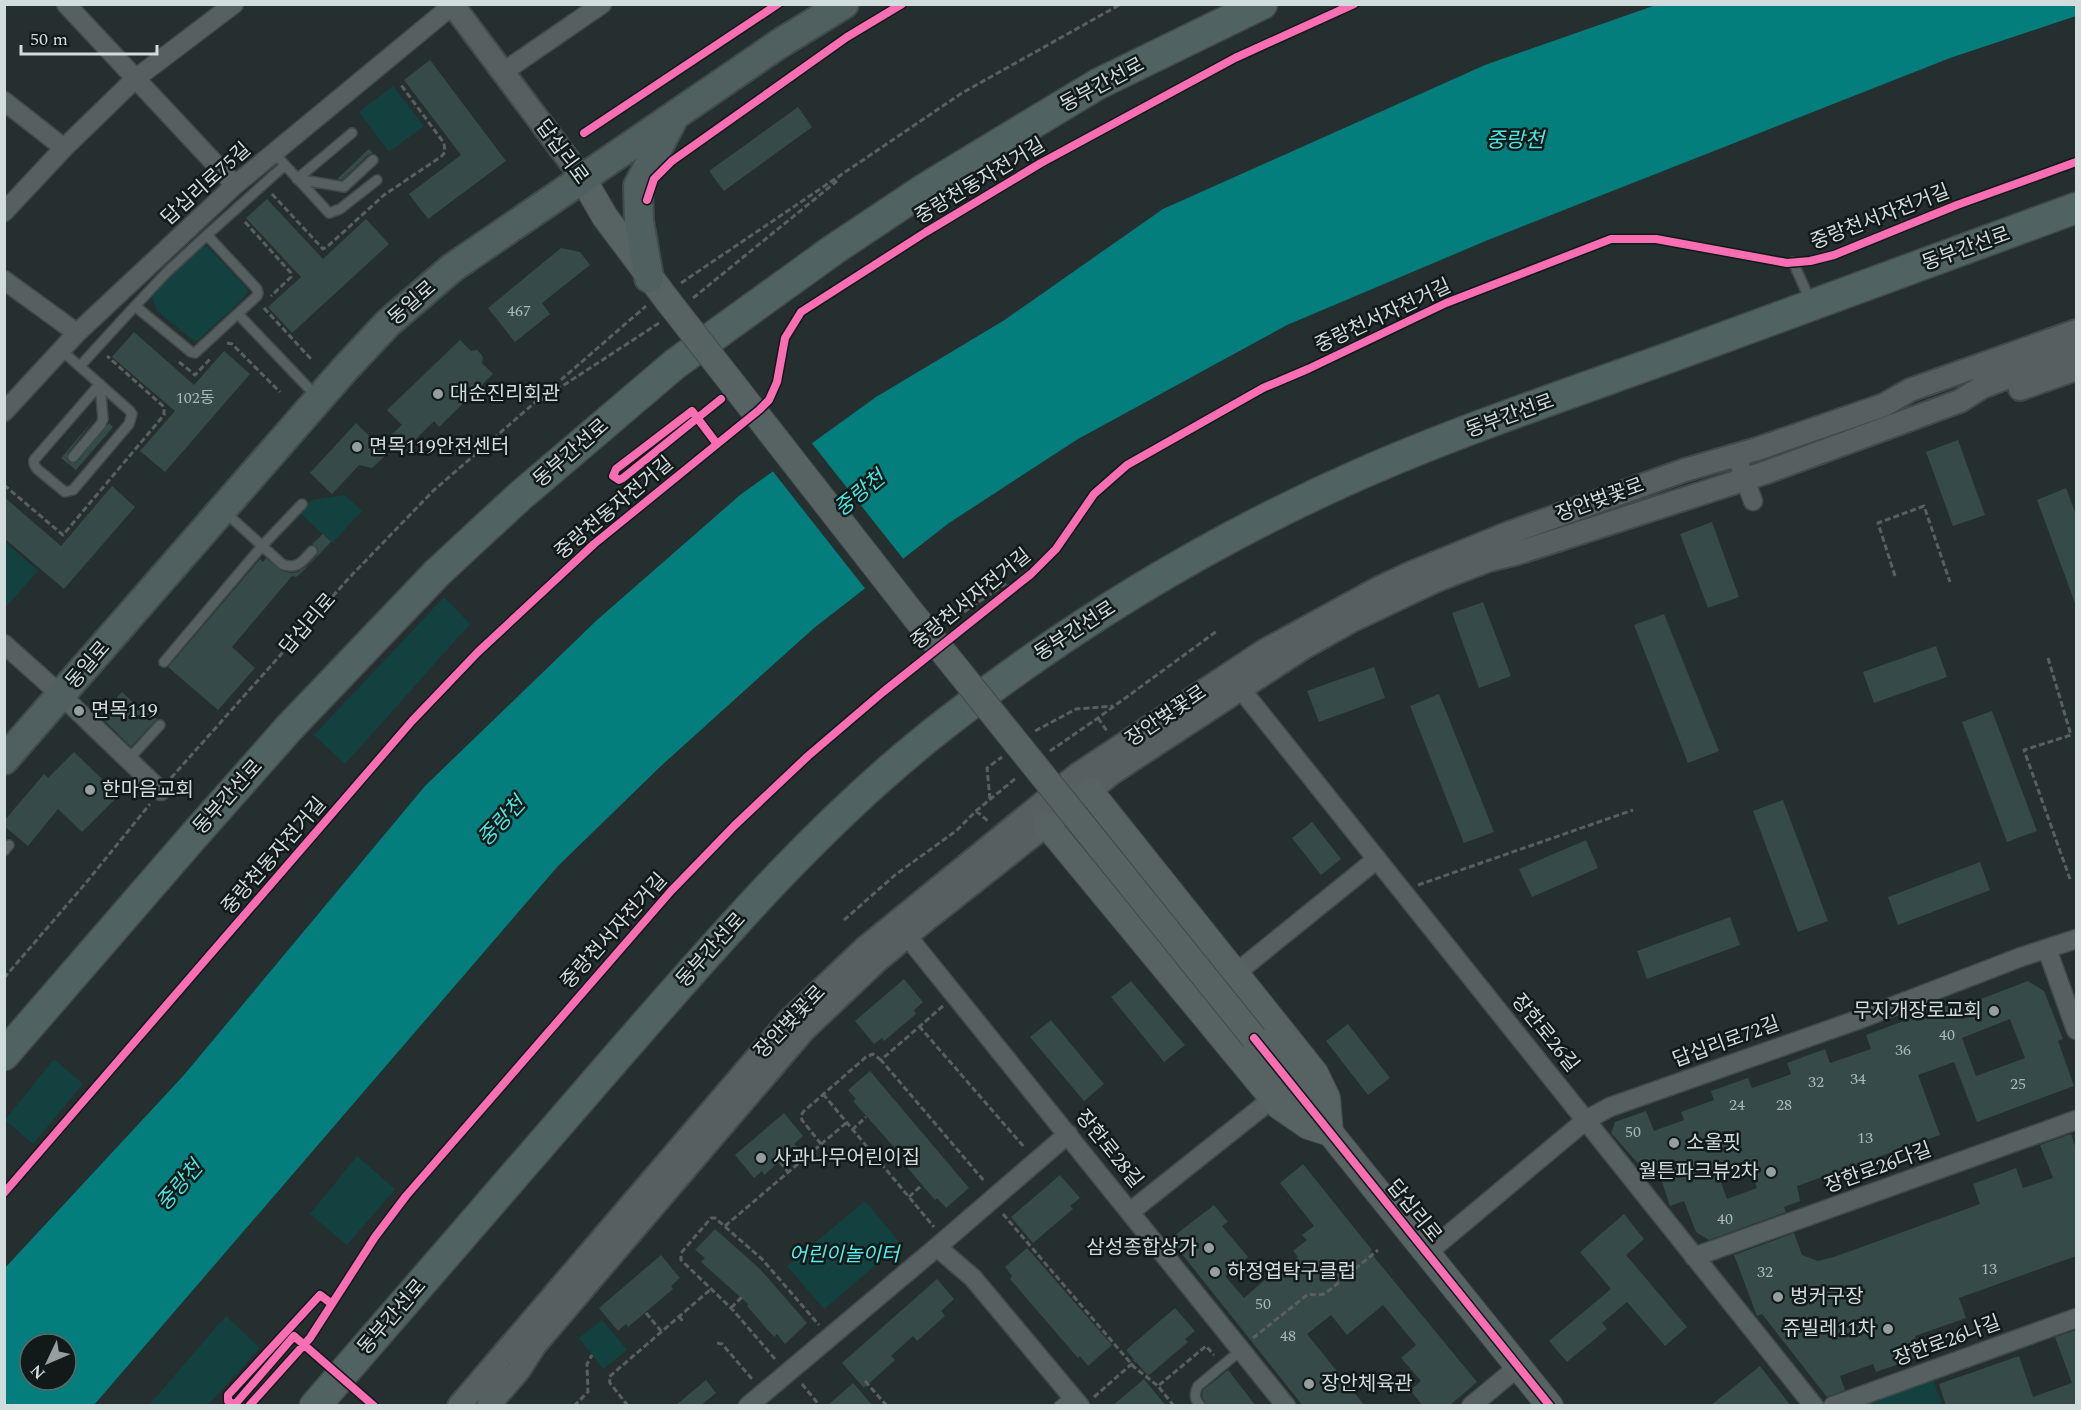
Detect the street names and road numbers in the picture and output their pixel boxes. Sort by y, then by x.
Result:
street label: 동부간선로 [1054,50,1150,120]
street label: 답십리로 [528,113,596,191]
street label: 중랑천동자전거길 [909,130,1051,232]
street label: 답십리로75길 [154,135,258,233]
street label: 중랑천서자전거길 [1806,177,1954,257]
street label: 동부간선로 [1918,219,2014,279]
street label: 중랑천서자전거길 [1310,271,1456,361]
street label: 동일로 [381,274,443,332]
street label: 동부간선로 [1462,386,1558,446]
street label: 동부간선로 [526,412,616,494]
street label: 중랑천동자전거길 [548,449,680,567]
street label: 장안벚꽃로 [1552,470,1648,530]
street label: 중랑천서자전거길 [904,541,1038,657]
street label: 답십리로 [273,586,343,662]
street label: 동부간선로 [1028,593,1122,669]
street label: 동일로 [59,634,117,696]
street label: 장안벚꽃로 [1119,678,1213,754]
street label: 동부간선로 [186,753,270,841]
street label: 중랑천동자전거길 [214,791,334,921]
street label: 중랑천서자전거길 [554,866,674,996]
street label: 동부간선로 [669,906,753,994]
street label: 장안벚꽃로 [747,978,833,1066]
street label: 장한로26길 [1504,987,1586,1079]
street label: 답십리로72길 [1668,1009,1784,1075]
street label: 장한로28길 [1068,1103,1150,1195]
street label: 장한로26다길 [1820,1135,1936,1201]
street label: 답십리로 [1379,1173,1449,1249]
street label: 동부간선로 [351,1272,433,1362]
street label: 장한로26나길 [1889,1308,2005,1374]

